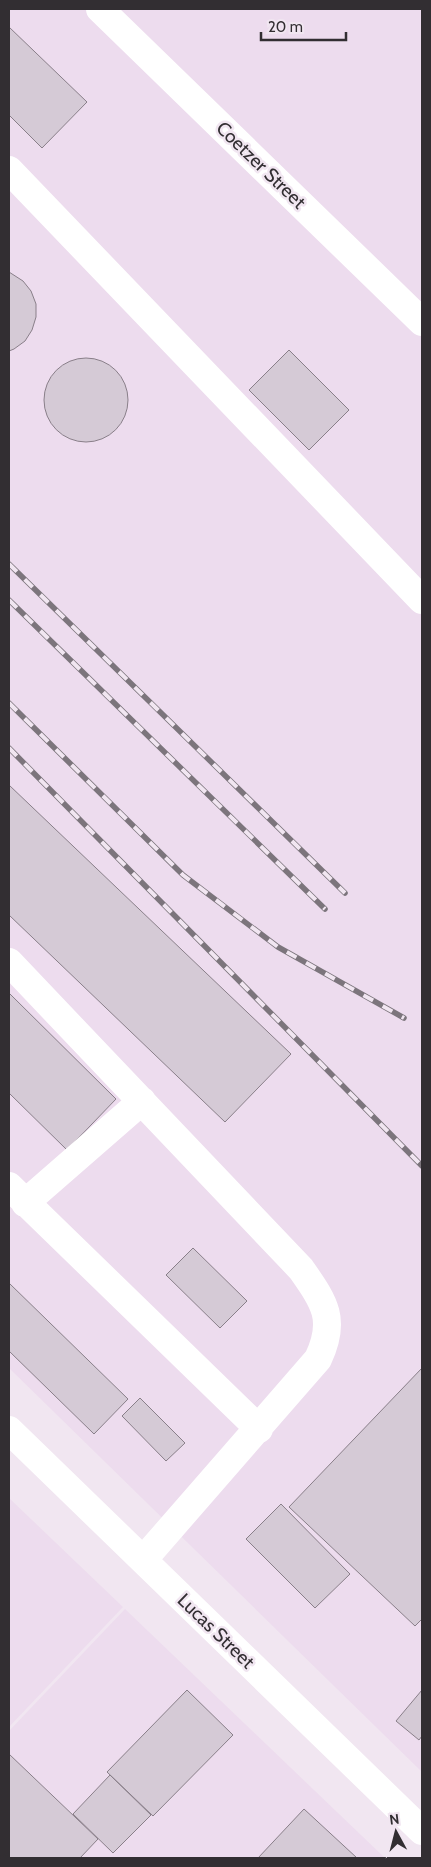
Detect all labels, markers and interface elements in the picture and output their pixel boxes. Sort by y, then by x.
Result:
scale bar [261,10,346,42]
text: 20 m [268,18,303,36]
street label: Coetzer Street [211,117,311,214]
street label: Lucas Street [173,1589,260,1674]
north arrow [371,1807,421,1857]
text: N [388,1810,400,1829]

